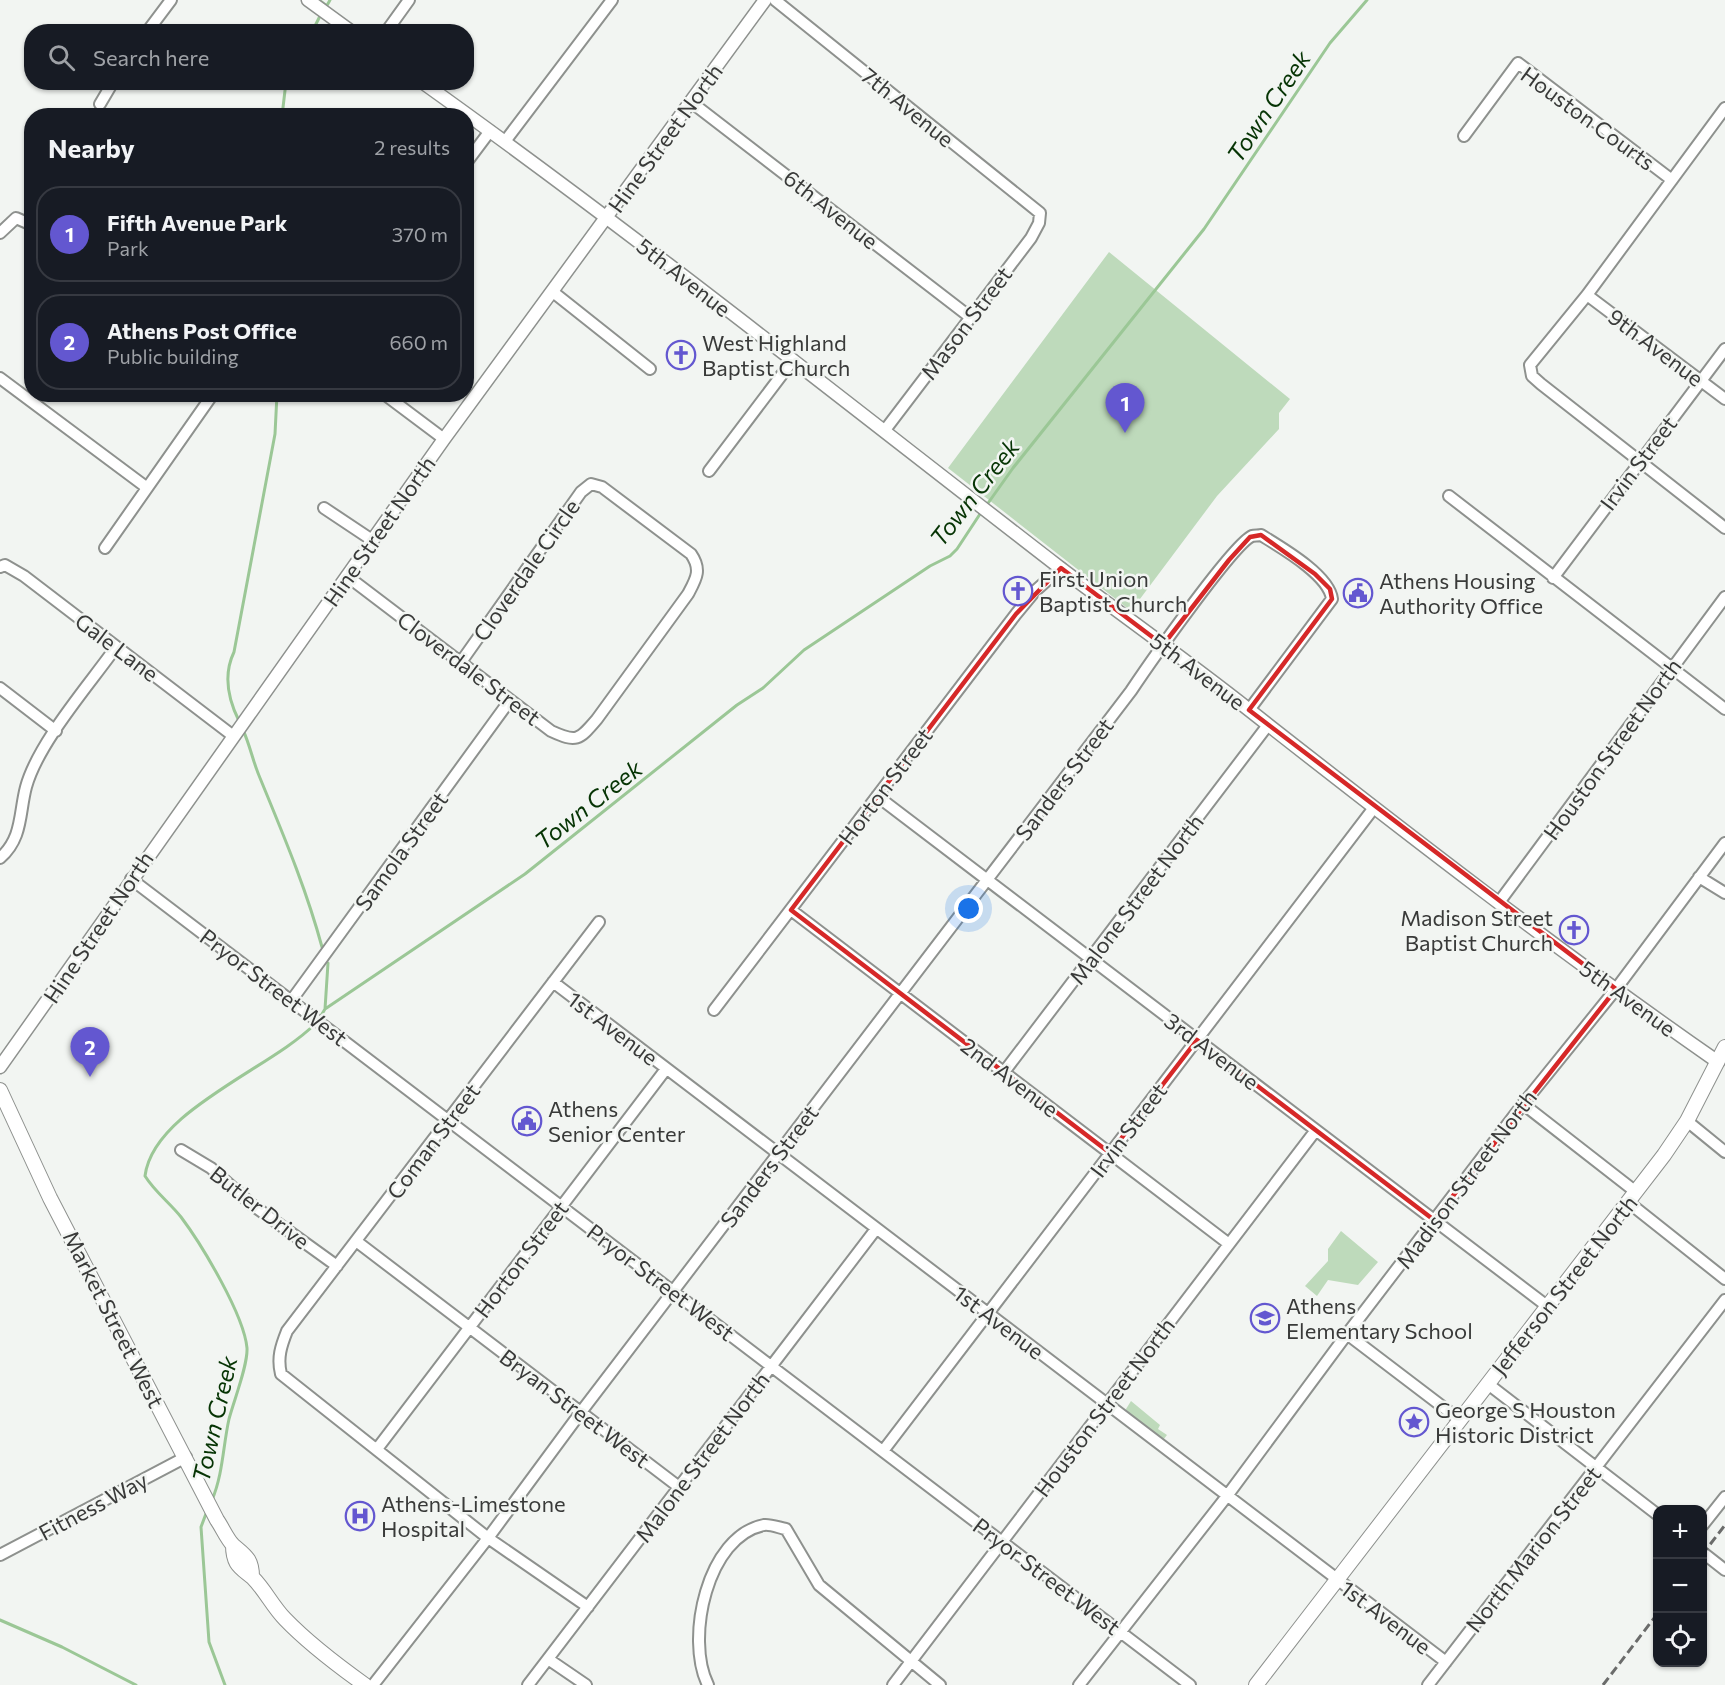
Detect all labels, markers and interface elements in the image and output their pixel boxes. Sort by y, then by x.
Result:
search box [24,24,474,90]
icon: search [45,41,78,74]
text: Search here [93,44,209,71]
water label: Town Creek [1220,44,1317,167]
street label: Hine Street North [602,58,728,218]
street label: Houston Courts [1516,60,1660,176]
street label: 7th Avenue [856,62,960,152]
text: Nearby [48,132,135,163]
text: 2 results [374,135,450,159]
street label: 6th Avenue [778,164,884,254]
text: Fifth Avenue Park [107,209,288,236]
text: 1 [65,222,74,246]
text: 370 m [392,222,448,246]
street label: 5th Avenue [632,232,736,322]
text: Park [107,236,149,260]
street label: Mason Street [915,261,1017,385]
street label: 9th Avenue [1603,302,1709,392]
text: Athens Post Office [107,317,297,344]
place label: West Highland Baptist Church [702,329,850,381]
text: 2 [64,330,75,354]
text: 660 m [389,330,448,354]
church icon: West Highland Baptist Church [665,339,697,371]
text: Public building [107,344,239,368]
pin: 1 [1106,384,1144,433]
street label: Irvin Street [1594,411,1682,515]
water label: Town Creek [923,432,1026,552]
street label: Hine Street North [317,451,441,611]
street label: Cloverdale Circle [467,494,585,646]
place label: First Union Baptist Church [1039,565,1187,617]
place label: Athens Housing Authority Office [1379,567,1543,619]
church icon: First Union Baptist Church [1002,575,1034,607]
public building icon: Athens Housing Authority Office [1342,577,1374,609]
street label: Cloverdale Street [392,605,546,731]
street label: Gale Lane [70,607,164,687]
street label: 5th Avenue [1145,627,1251,715]
street label: Houston Street North [1537,653,1687,845]
street label: Sanders Street [1009,713,1119,845]
street label: Horton Street [832,722,938,850]
water label: Town Creek [528,752,648,855]
street label: Samola Street [349,786,453,916]
street label: Malone Street North [1063,809,1209,989]
street label: Hine Street North [37,846,159,1008]
your location [954,894,983,923]
place label: Madison Street Baptist Church [1400,904,1553,956]
church icon: Madison Street Baptist Church [1558,914,1590,946]
street label: Pryor Street West [195,923,353,1051]
street label: 5th Avenue [1575,954,1681,1042]
street label: 1st Avenue [563,985,663,1071]
street label: 3rd Avenue [1159,1007,1265,1095]
pin: 2 [70,1028,110,1077]
street label: 2nd Avenue [956,1032,1064,1122]
street label: Coman Street [381,1078,485,1204]
street label: Irvin Street [1084,1078,1172,1182]
street label: Madison Street North [1390,1084,1542,1274]
place label: Athens Senior Center [548,1095,686,1147]
street label: Sanders Street [714,1100,824,1232]
public building icon: Athens Senior Center [511,1105,543,1137]
street label: Butler Drive [205,1160,315,1254]
street label: Jefferson Street North [1485,1190,1643,1380]
street label: Horton Street [468,1195,574,1323]
street label: Pryor Street West [582,1218,740,1346]
street label: Market Street West [58,1226,170,1412]
street label: 1st Avenue [949,1279,1049,1365]
place label: Athens Elementary School [1286,1292,1473,1344]
school or university icon: Athens Elementary School [1249,1302,1281,1334]
street label: Houston Street North [1028,1312,1180,1502]
street label: Bryan Street West [495,1343,655,1473]
water label: Town Creek [185,1352,243,1485]
street label: Malone Street North [629,1367,775,1547]
place label: George S Houston Historic District [1435,1396,1616,1448]
place icon: George S Houston Historic District [1398,1406,1430,1438]
street label: North Marion Street [1460,1461,1606,1637]
street label: Fitness Way [34,1466,152,1546]
place label: Athens-Limestone Hospital [381,1490,566,1542]
hospital icon: Athens-Limestone Hospital [344,1500,376,1532]
map controls [1653,1505,1707,1667]
button: + [1653,1505,1707,1559]
street label: Pryor Street West [968,1512,1126,1640]
button: − [1653,1559,1707,1613]
street label: 1st Avenue [1336,1574,1436,1660]
button: locate [1653,1613,1707,1667]

